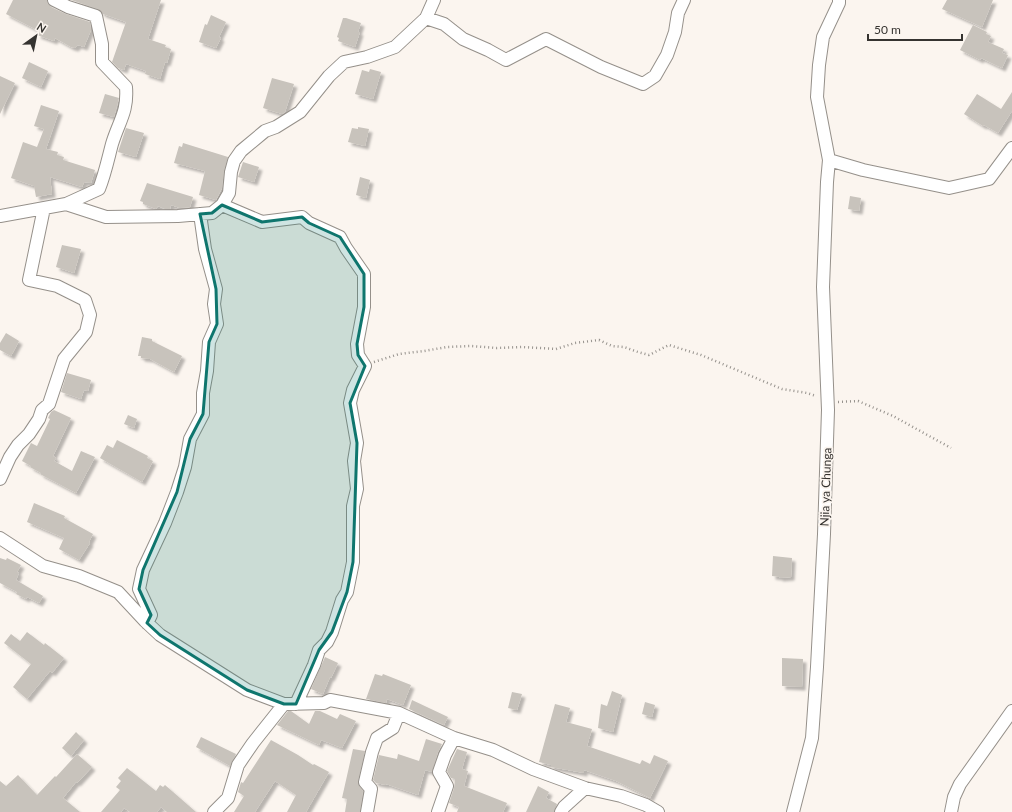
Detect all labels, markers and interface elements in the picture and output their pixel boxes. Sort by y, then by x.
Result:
north arrow [16,16,56,56]
scale bar [868,16,962,42]
text: N [35,19,49,35]
text: 50 m [874,22,901,37]
street label: Njia ya Chunga [817,447,834,527]

